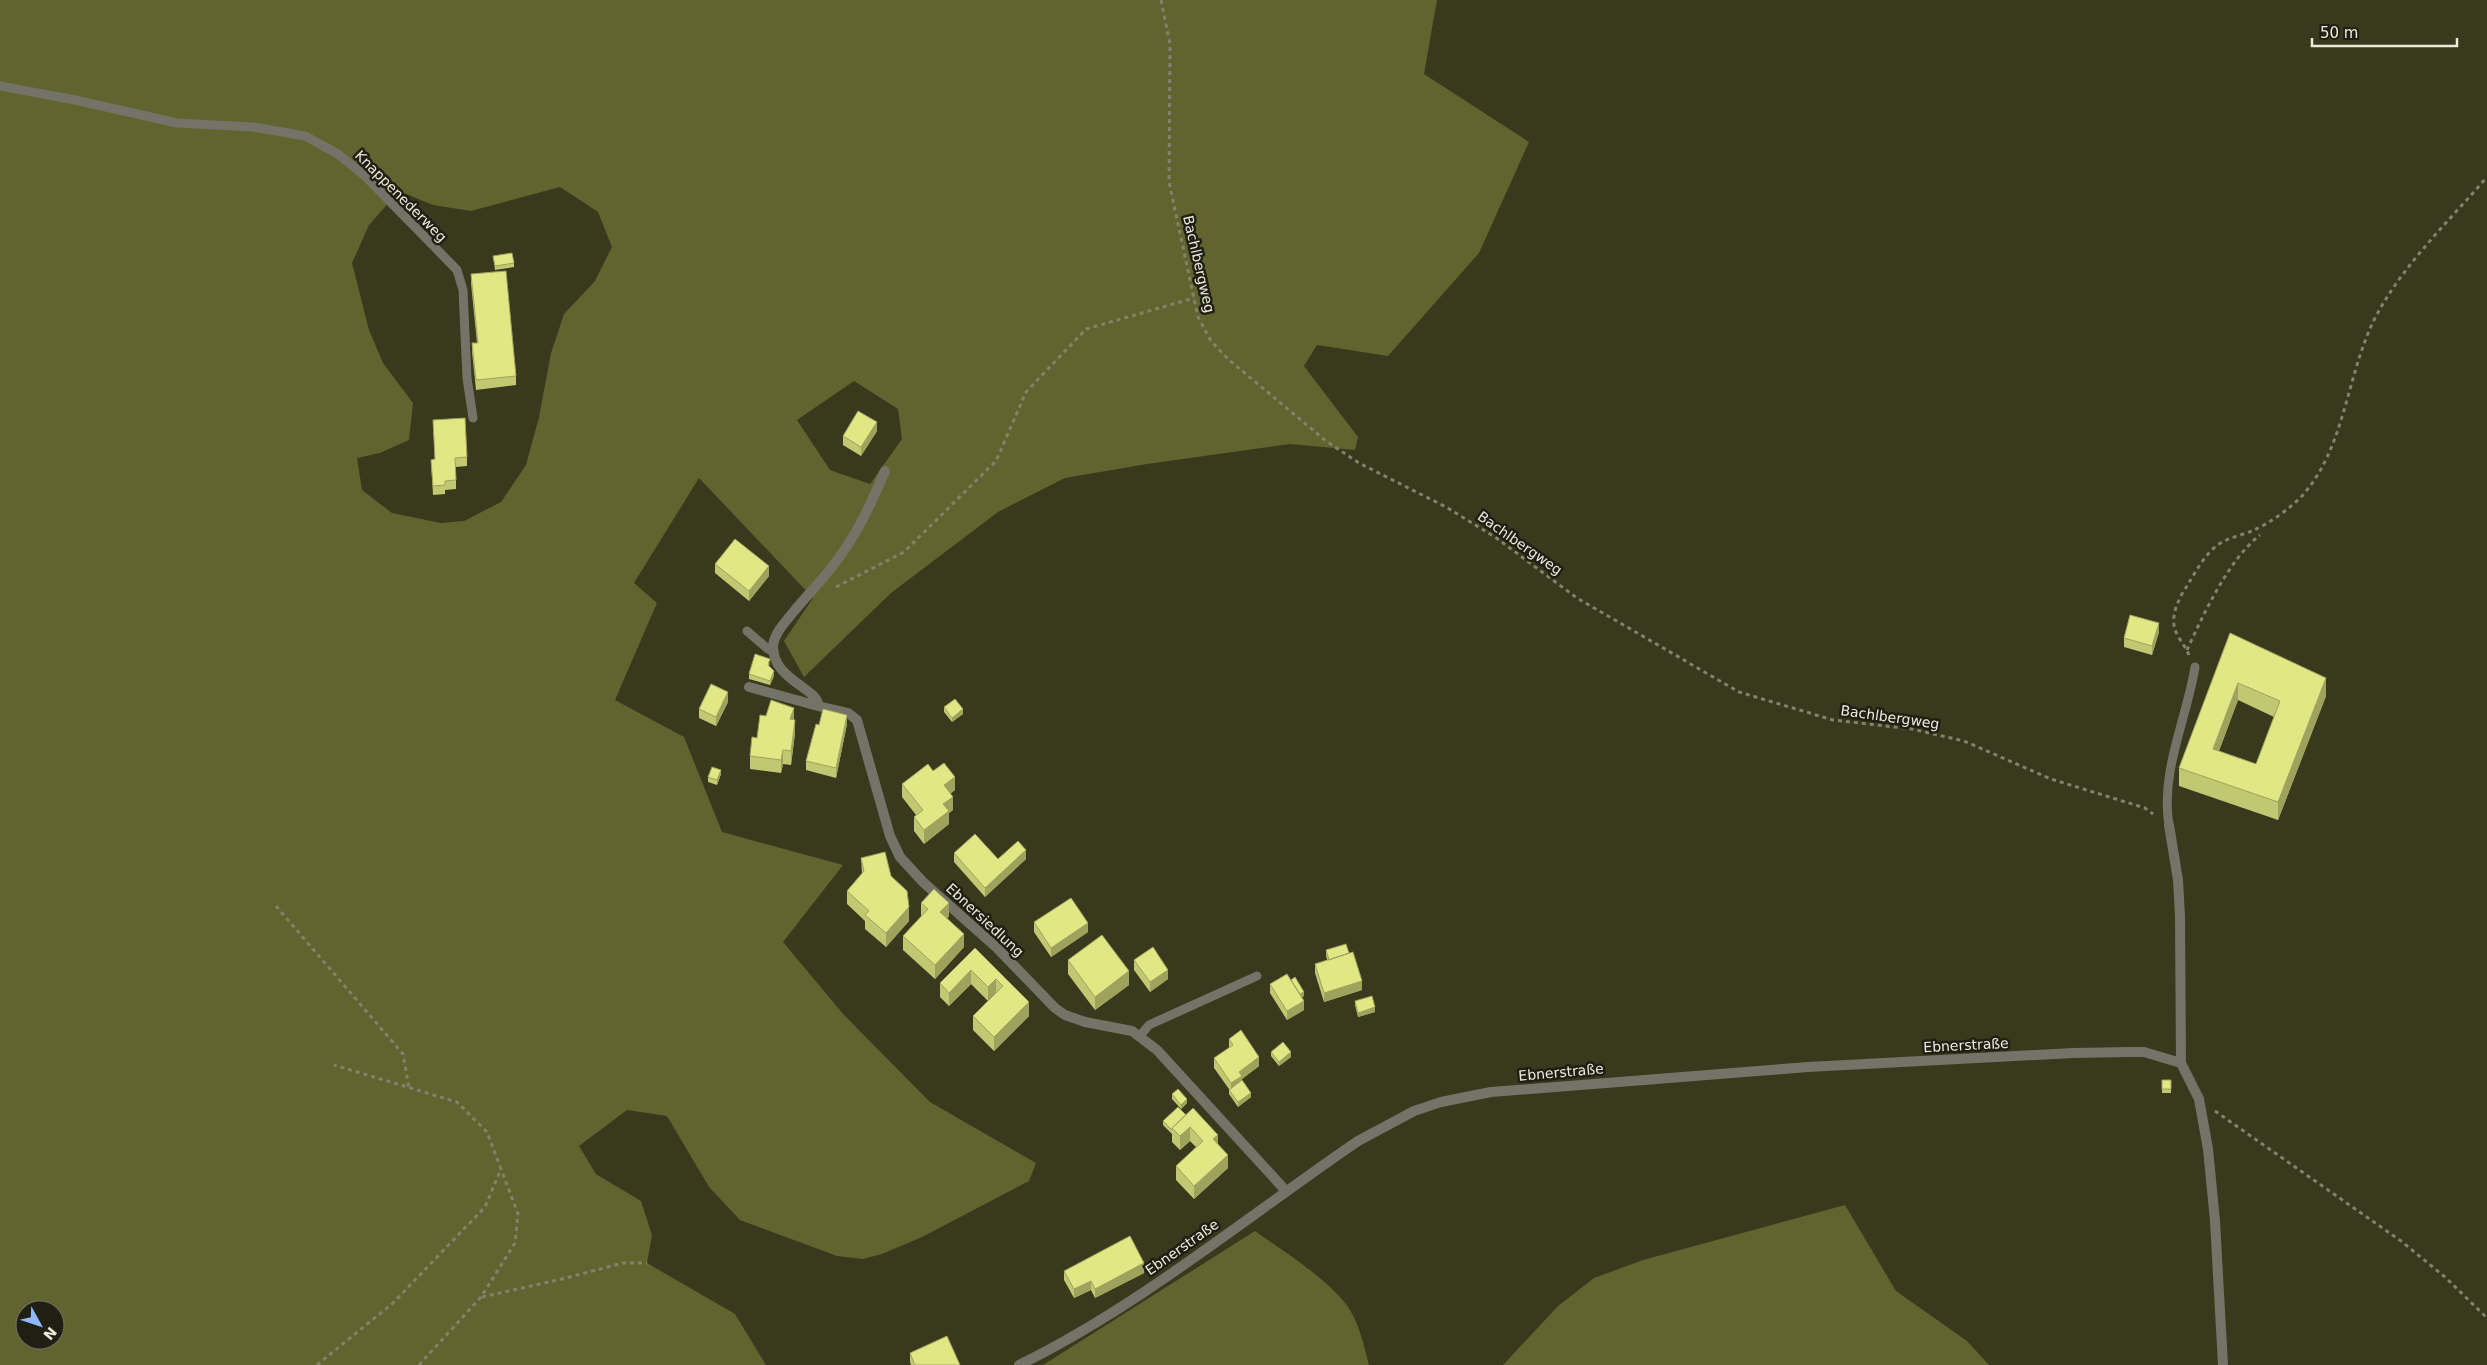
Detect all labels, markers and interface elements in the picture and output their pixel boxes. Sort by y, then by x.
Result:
scale bar [2312,15,2457,47]
text: 50 m [2320,24,2358,42]
street label: Knappenederweg [352,147,450,245]
street label: Bachlbergweg [1180,214,1218,314]
street label: Bachlbergweg [1475,508,1565,578]
street label: Bachlbergweg [1840,702,1940,732]
street label: Ebnersiedlung [943,880,1027,960]
street label: Ebnerstraße [1923,1035,2009,1055]
street label: Ebnerstraße [1518,1060,1604,1084]
street label: Ebnerstraße [1142,1216,1222,1278]
north arrow [15,1300,65,1350]
text: N [40,1324,60,1343]

